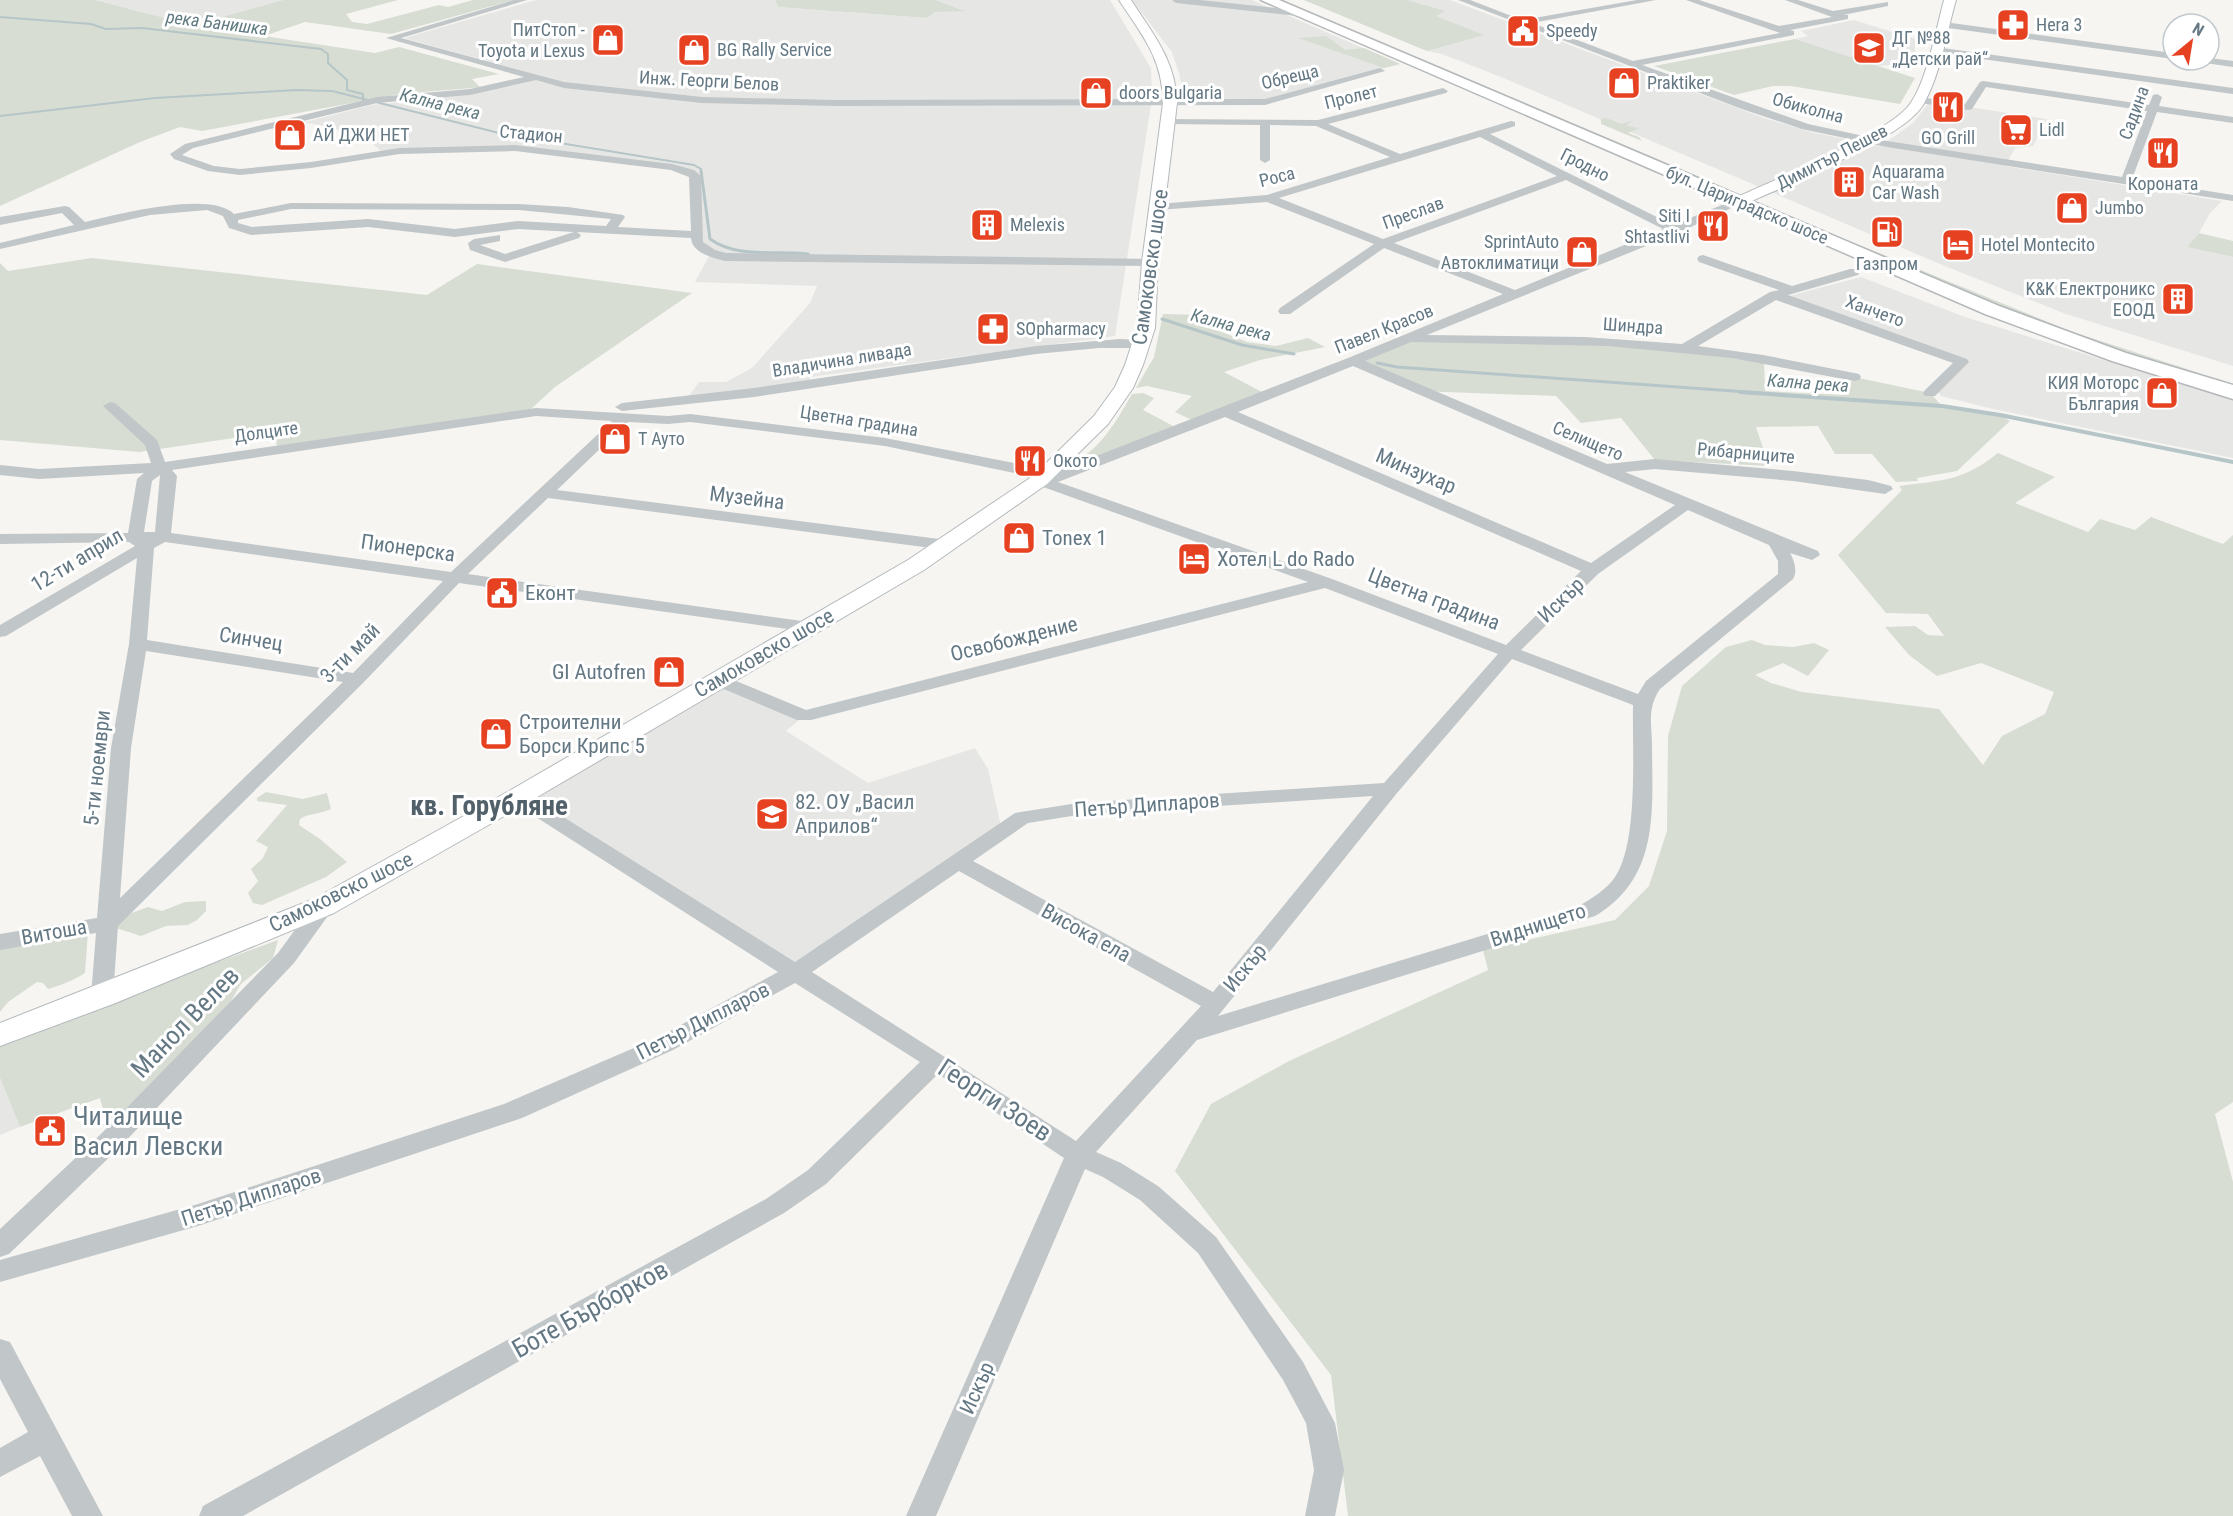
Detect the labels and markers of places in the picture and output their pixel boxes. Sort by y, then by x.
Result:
pharmacy icon: Hera 3 [1995,7,2031,43]
public building icon: Speedy [1505,13,1541,49]
place label: Hera 3 [2036,14,2082,35]
place label: ПитСтоп - Toyota и Lexus [478,19,586,61]
place label: Speedy [1546,20,1598,41]
shop icon: ПитСтоп - Toyota и Lexus [590,22,626,58]
place label: ДГ №88 „Детски рай“ [1892,27,1988,69]
school or university icon: ДГ №88 „Детски рай“ [1851,30,1887,66]
shop icon: BG Rally Service [676,32,712,68]
place label: BG Rally Service [717,39,832,60]
shop icon: Praktiker [1606,65,1642,101]
place label: Praktiker [1647,72,1711,93]
shop icon: doors Bulgaria [1078,75,1114,111]
place label: doors Bulgaria [1119,82,1222,103]
restaurant icon: GO Grill [1930,89,1966,125]
supermarket icon: Lidl [1998,112,2034,148]
shop icon: АЙ ДЖИ НЕТ [272,117,308,153]
place label: Lidl [2039,119,2065,140]
place label: АЙ ДЖИ НЕТ [313,124,410,145]
place label: GO Grill [1921,127,1975,148]
restaurant icon: Короната [2145,135,2181,171]
place label: Aquarama Car Wash [1872,161,1945,203]
building icon: Aquarama Car Wash [1831,164,1867,200]
place label: Короната [2128,173,2198,194]
shop icon: Jumbo [2054,190,2090,226]
place label: Jumbo [2095,197,2144,218]
place label: Siti I Shtastlivi [1624,205,1690,247]
building icon: Мelexis [969,207,1005,243]
restaurant icon: Siti I Shtastlivi [1695,208,1731,244]
place label: Мelexis [1010,214,1065,235]
fuel station icon: Газпром [1869,214,1905,250]
hotel icon: Hotel Montecito [1940,227,1976,263]
place label: SprintAuto Автоклиматици [1441,231,1559,273]
shop icon: SprintAuto Автоклиматици [1564,234,1600,270]
place label: Hotel Montecito [1981,234,2095,255]
place label: Газпром [1856,253,1918,274]
place label: K&K Електроникс ЕООД [2026,278,2155,320]
building icon: K&K Електроникс ЕООД [2160,281,2196,317]
pharmacy icon: SOpharmacy [975,311,1011,347]
place label: SOpharmacy [1016,318,1106,339]
place label: КИЯ Моторс България [2048,372,2139,414]
shop icon: КИЯ Моторс България [2144,375,2180,411]
shop icon: Т Ауто [597,421,633,457]
place label: Т Ауто [638,428,685,449]
restaurant icon: Окото [1012,443,1048,479]
place label: Окото [1053,450,1097,471]
shop icon: Tonex 1 [1001,520,1037,556]
place label: Tonex 1 [1042,526,1107,550]
hotel icon: Хотел L do Rado [1176,541,1212,577]
place label: Хотел L do Rado [1217,547,1355,571]
public building icon: Еконт [484,575,520,611]
place label: Еконт [525,581,576,605]
shop icon: GI Autofren [651,654,687,690]
place label: GI Autofren [552,660,646,684]
place label: Строителни Борси Крипс 5 [519,710,645,758]
shop icon: Строителни Борси Крипс 5 [478,716,514,752]
place label: 82. ОУ „Васил Априлов“ [795,790,915,838]
school or university icon: 82. ОУ „Васил Априлов“ [754,796,790,832]
place label: Читалище Васил Левски [73,1101,223,1161]
public building icon: Читалище Васил Левски [32,1113,68,1149]

